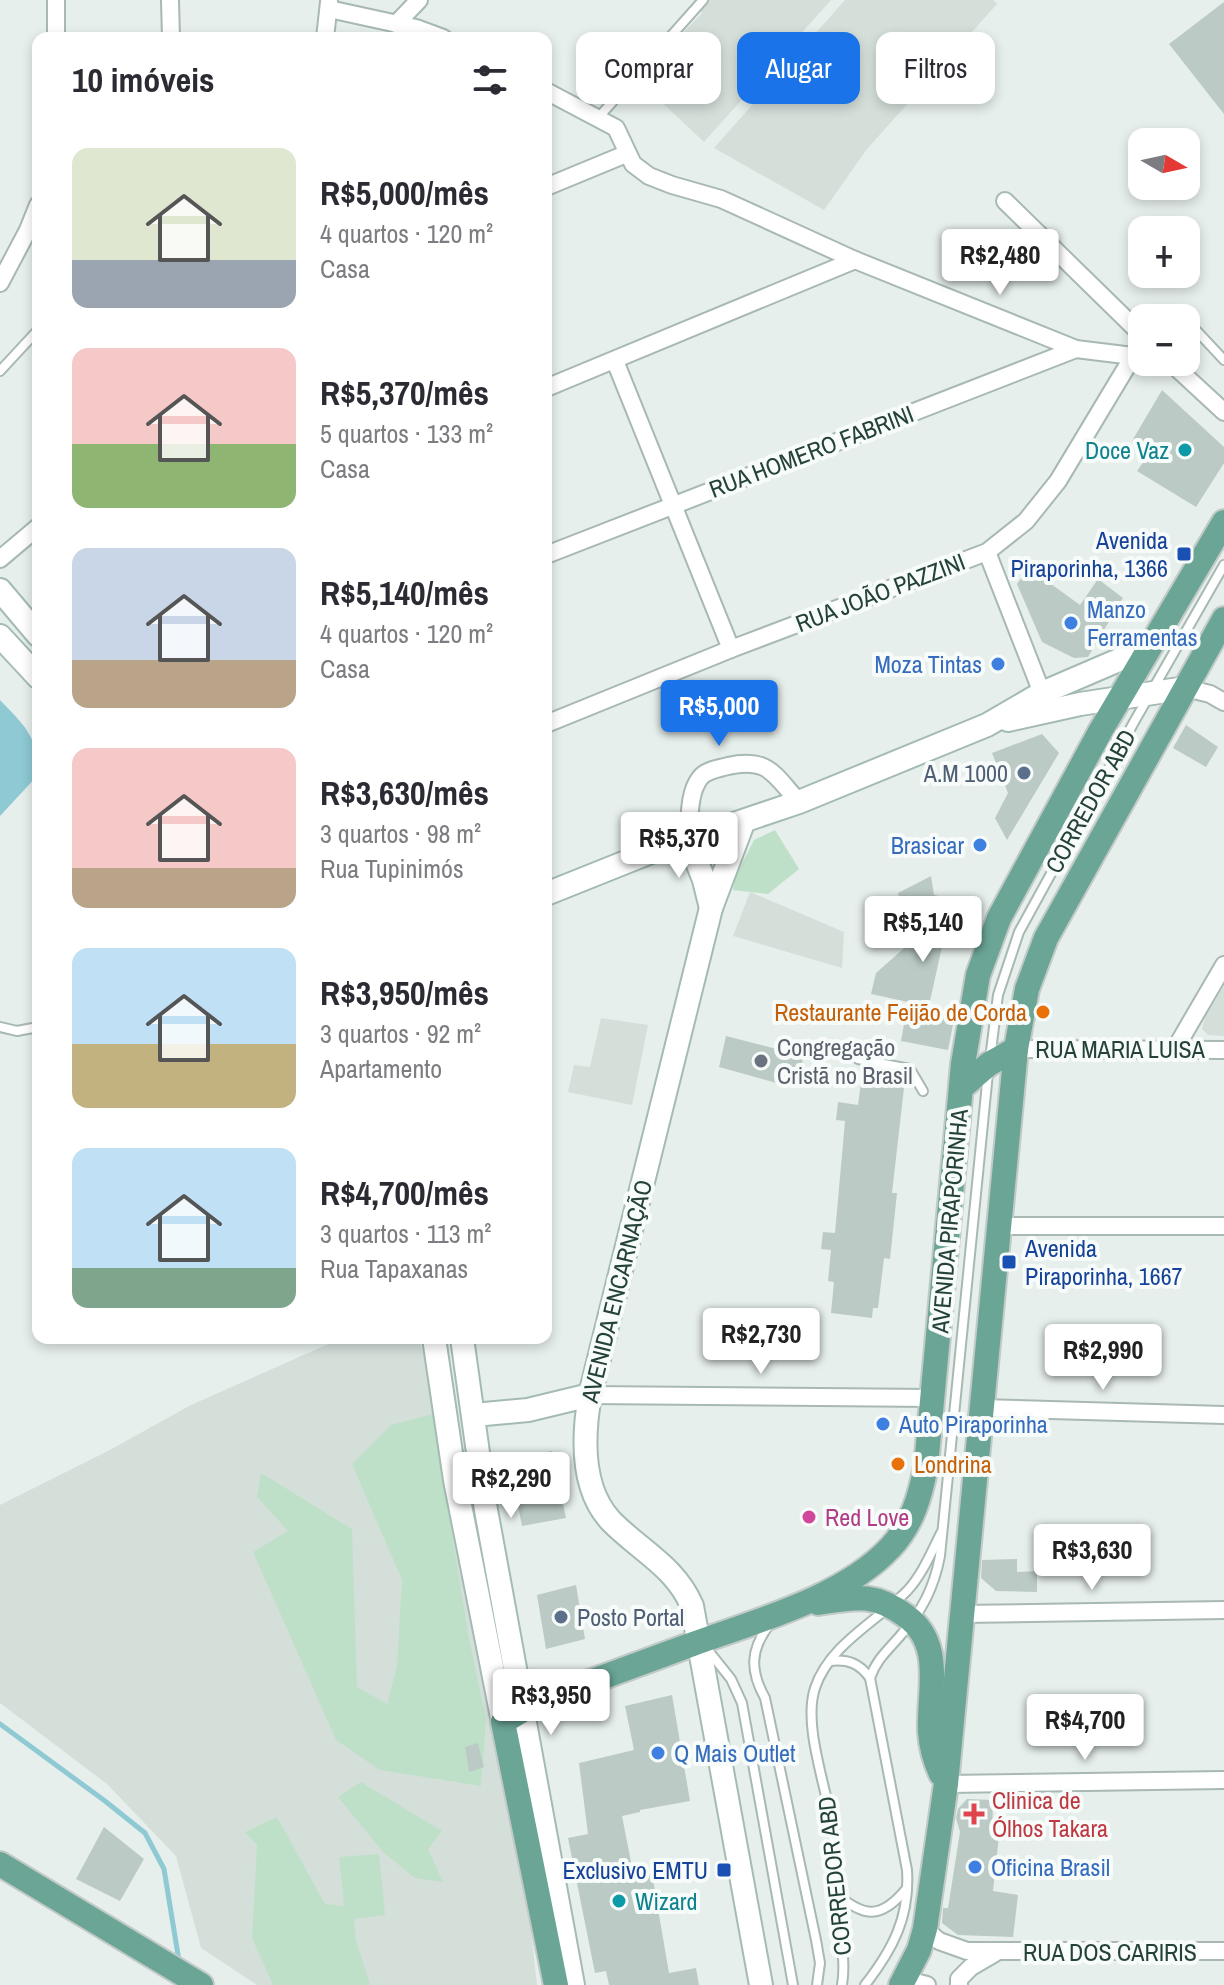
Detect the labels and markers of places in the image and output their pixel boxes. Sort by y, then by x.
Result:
pin: R$2,480 [926,229,1074,297]
place label: Doce Vaz [1085,434,1169,466]
marker: Doce Vaz [1176,441,1194,459]
place label: Avenida Piraporinha, 1366 [1010,524,1168,584]
marker: Avenida Piraporinha, 1366 [1175,545,1193,563]
place label: Manzo Ferramentas [1087,593,1198,653]
marker: Manzo Ferramentas [1062,614,1080,632]
place label: Moza Tintas [874,648,982,680]
marker: Moza Tintas [989,655,1007,673]
pin: R$5,000 [645,680,793,748]
place label: A.M 1000 [923,757,1008,789]
marker: A.M 1000 [1015,764,1033,782]
pin: R$5,370 [605,812,753,880]
place label: Brasicar [891,829,964,861]
marker: Brasicar [971,836,989,854]
pin: R$5,140 [849,896,997,964]
place label: Restaurante Feijão de Corda [774,996,1027,1028]
marker: Restaurante Feijão de Corda [1034,1003,1052,1021]
place label: Congregação Cristã no Brasil [777,1031,913,1091]
marker: Congregação Cristã no Brasil [752,1052,770,1070]
place label: Avenida Piraporinha, 1667 [1024,1232,1183,1292]
marker: Avenida Piraporinha, 1667 [1000,1253,1018,1271]
pin: R$2,730 [687,1308,835,1376]
pin: R$2,990 [1029,1324,1177,1392]
place label: Auto Piraporinha [898,1408,1048,1440]
marker: Auto Piraporinha [874,1415,892,1433]
place label: Londrina [914,1448,992,1480]
pin: R$2,290 [437,1452,585,1520]
marker: Londrina [889,1455,907,1473]
place label: Red Love [825,1501,909,1533]
marker: Red Love [800,1508,818,1526]
pin: R$3,630 [1018,1524,1166,1592]
place label: Posto Portal [577,1601,684,1633]
marker: Posto Portal [552,1608,570,1626]
pin: R$3,950 [477,1669,625,1737]
pin: R$4,700 [1011,1694,1159,1762]
place label: Q Mais Outlet [674,1737,796,1769]
marker: Q Mais Outlet [649,1744,667,1762]
place label: Clinica de Ólhos Takara [992,1784,1108,1844]
marker: Clinica de Ólhos Takara [963,1803,985,1825]
place label: Oficina Brasil [991,1851,1110,1883]
place label: Exclusivo EMTU [563,1854,708,1886]
marker: Oficina Brasil [966,1858,984,1876]
marker: Exclusivo EMTU [715,1861,733,1879]
place label: Wizard [635,1885,697,1917]
marker: Wizard [610,1892,628,1910]

